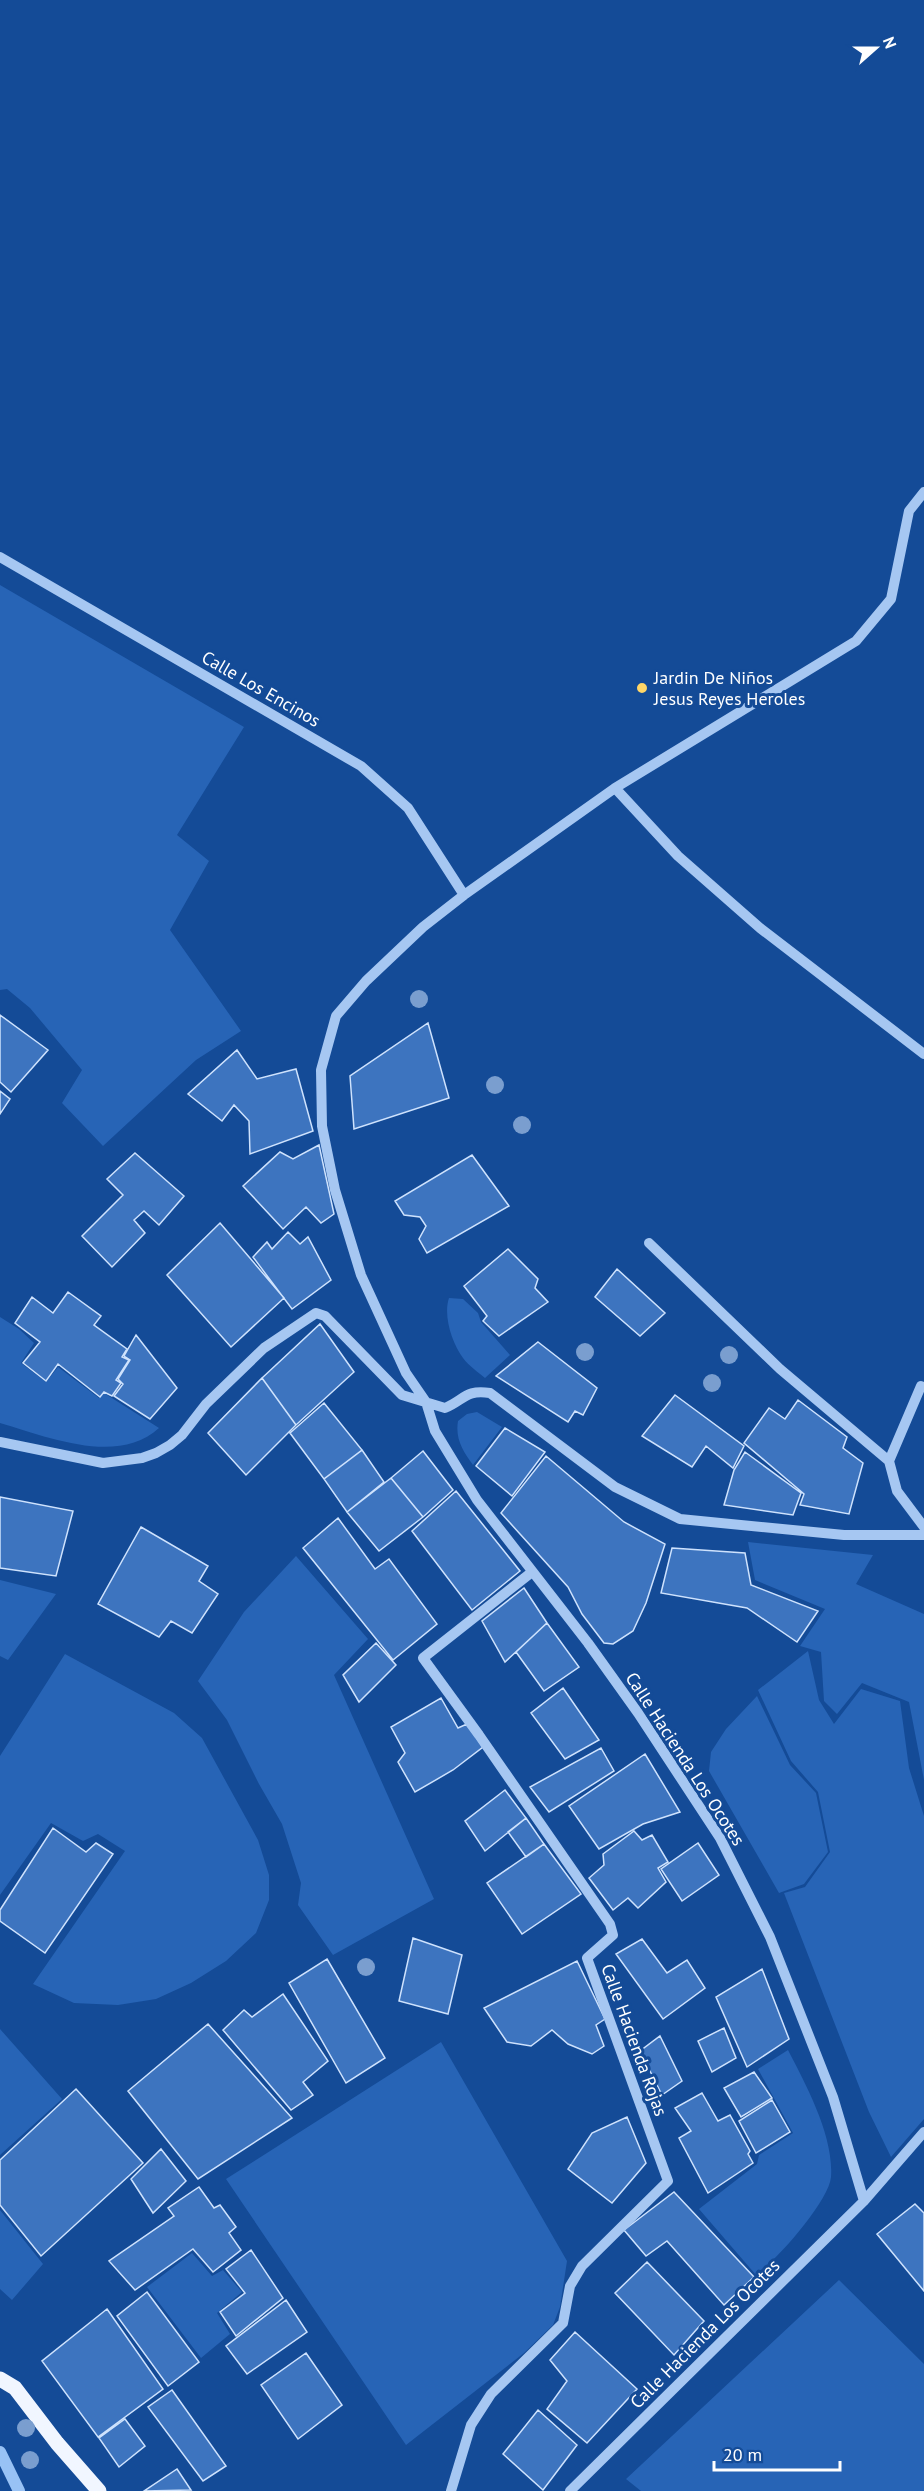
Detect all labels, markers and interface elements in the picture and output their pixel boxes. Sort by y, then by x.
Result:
north arrow [846,18,906,78]
text: N [879,34,901,51]
street label: Calle Los Encinos [198,645,325,732]
place label: Jardin De Niños Jesus Reyes Heroles [653,666,805,710]
marker: Jardin De Niños Jesus Reyes Heroles [635,681,649,695]
street label: Calle Hacienda Los Ocotes [621,1668,750,1850]
street label: Calle Hacienda Rojas [596,1960,673,2119]
street label: Calle Hacienda Los Ocotes [625,2254,784,2413]
scale bar [714,2434,840,2472]
text: 20 m [723,2443,762,2466]

